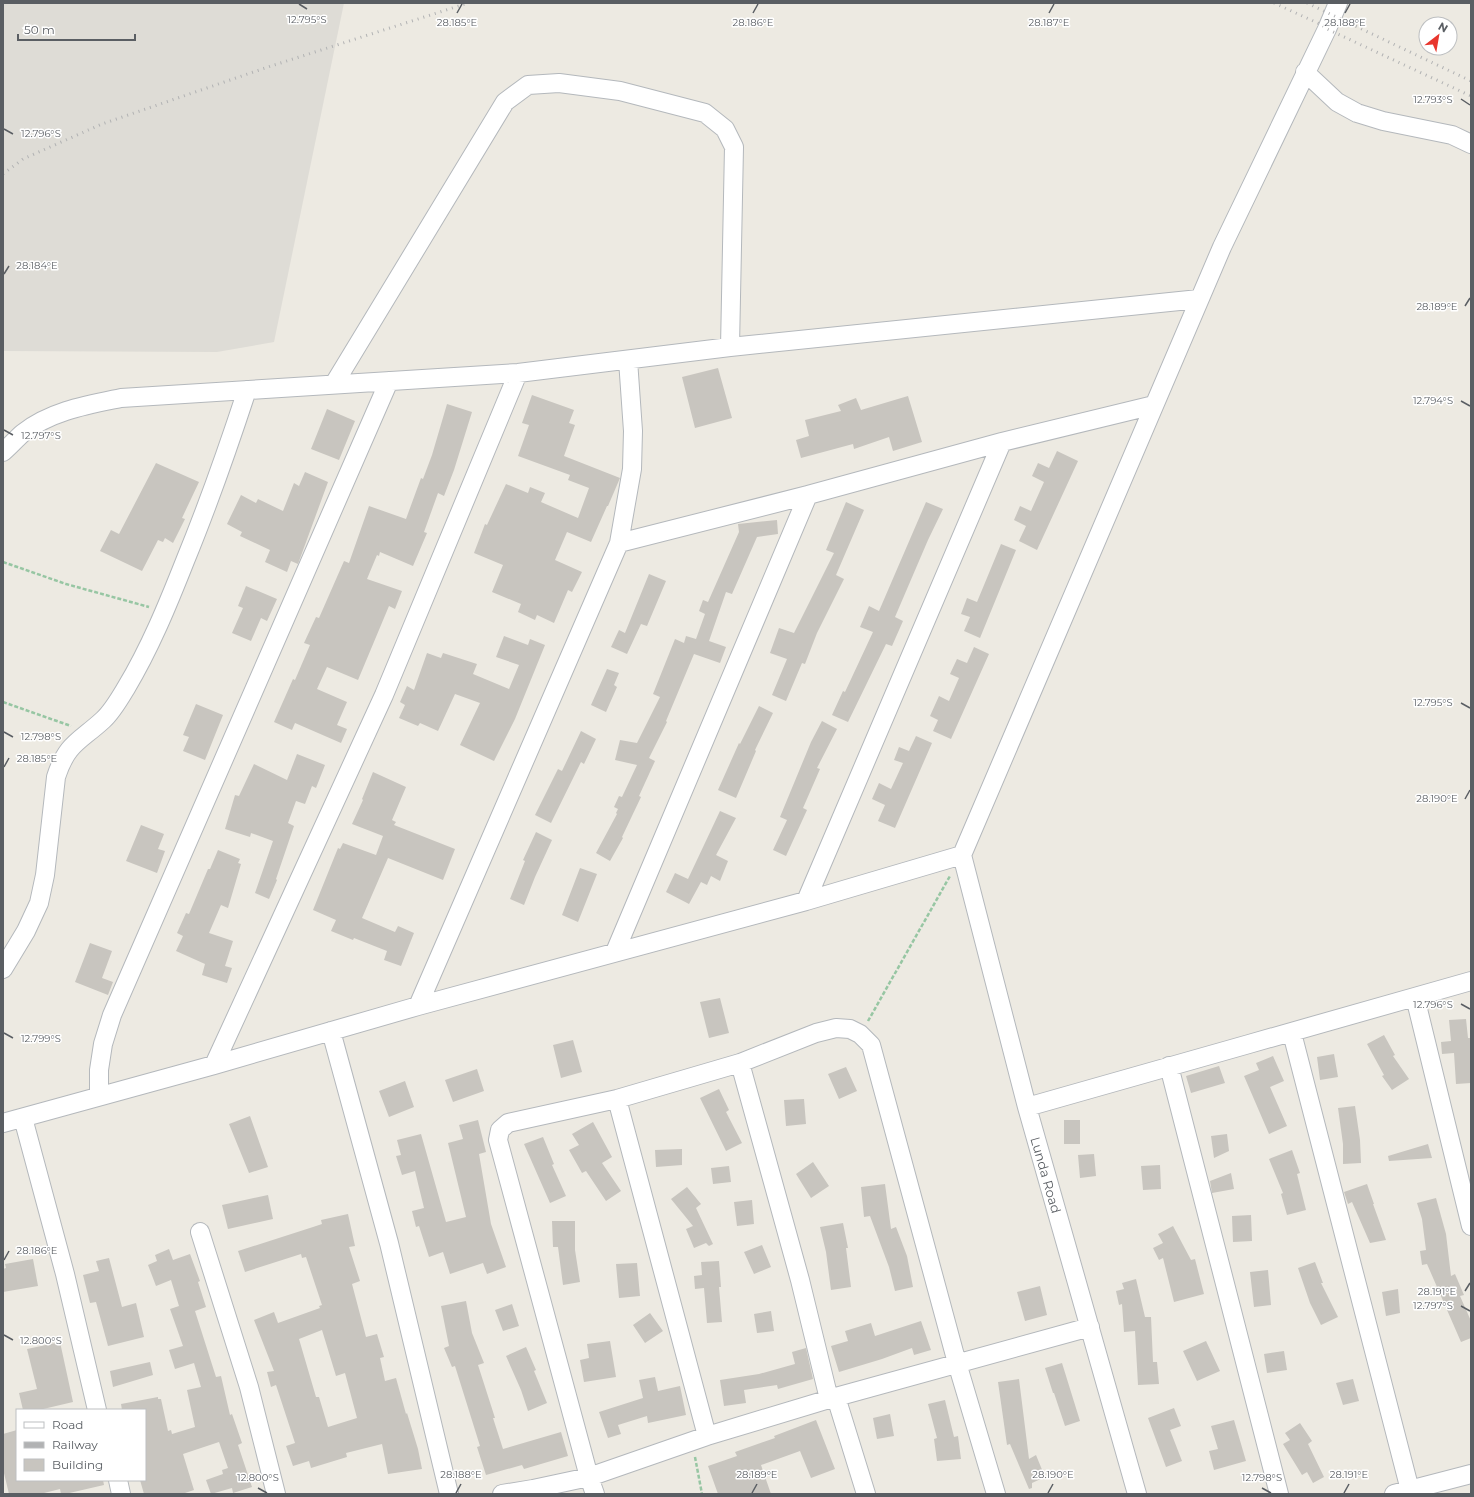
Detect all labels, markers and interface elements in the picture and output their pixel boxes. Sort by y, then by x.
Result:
text: 12.795°S [287,13,327,26]
scale bar [18,16,135,42]
text: 28.185°E [437,16,478,29]
text: 28.186°E [733,16,774,29]
text: 28.187°E [1029,16,1070,29]
text: 28.188°E [1324,16,1366,29]
north arrow [1418,16,1458,56]
text: N [1436,19,1451,36]
text: 50 m [24,22,55,37]
text: 12.793°S [1413,93,1453,106]
text: 12.796°S [21,127,61,140]
text: 28.184°E [16,259,58,272]
text: 28.189°E [1416,300,1458,313]
text: 12.794°S [1413,394,1453,407]
text: 12.797°S [21,429,61,442]
text: 12.795°S [1413,696,1453,709]
text: 12.798°S [21,730,61,743]
text: 28.185°E [17,752,58,765]
text: 28.190°E [1416,792,1458,805]
text: 12.796°S [1413,998,1453,1011]
text: 12.799°S [21,1032,61,1045]
street label: Lunda Road [1027,1135,1065,1215]
text: 28.186°E [17,1244,58,1257]
text: 28.191°E [1418,1285,1456,1298]
text: 12.797°S [1413,1299,1453,1312]
text: 12.800°S [20,1334,62,1347]
legend [16,1409,146,1481]
text: Road [52,1417,83,1432]
text: Railway [52,1437,98,1452]
text: Building [52,1457,103,1472]
text: 28.188°E [440,1468,482,1481]
text: 28.189°E [736,1468,778,1481]
text: 28.190°E [1032,1468,1074,1481]
text: 28.191°E [1330,1468,1368,1481]
text: 12.800°S [237,1471,279,1484]
text: 12.798°S [1242,1471,1282,1484]

